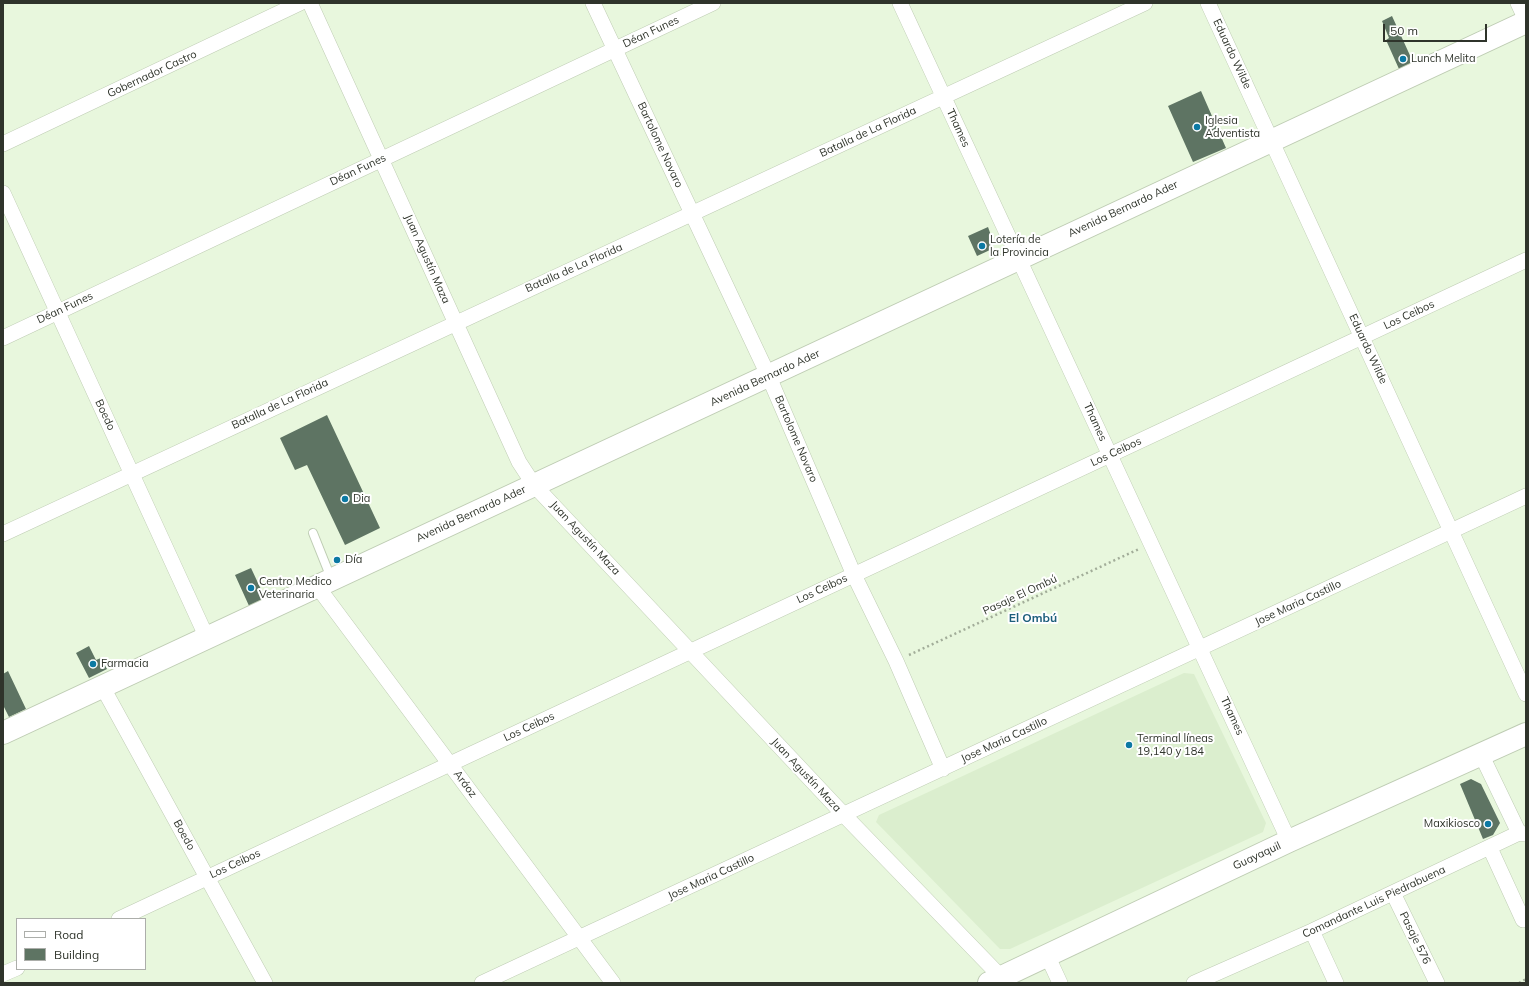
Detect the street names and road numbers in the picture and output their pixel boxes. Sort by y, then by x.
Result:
street label: Déan Funes [621,13,681,51]
street label: Eduardo Wilde [1210,17,1254,91]
street label: Gobernador Castro [105,48,199,100]
street label: Bartolome Novaro [634,100,686,190]
street label: Batalla de La Florida [818,104,918,160]
street label: Thames [943,107,973,149]
street label: Déan Funes [328,151,388,189]
street label: Avenida Bernardo Ader [1066,178,1180,240]
street label: Juan Agustín Maza [401,212,453,306]
street label: Batalla de La Florida [523,241,625,295]
street label: Déan Funes [35,289,95,327]
street label: Los Ceibos [1381,297,1437,333]
street label: Eduardo Wilde [1346,312,1390,386]
street label: Avenida Bernardo Ader [708,347,822,409]
street label: Batalla de La Florida [230,376,330,432]
street label: Bartolome Novaro [772,394,820,484]
street label: Boedo [92,397,118,433]
street label: Thames [1080,401,1110,443]
street label: Los Ceibos [1088,434,1144,470]
street label: Avenida Bernardo Ader [414,483,528,545]
street label: Juan Agustín Maza [547,498,623,578]
street label: Los Ceibos [794,571,850,607]
street label: Pasaje El Ombú [981,572,1059,618]
street label: Jose Maria Castillo [1253,577,1343,629]
street label: Thames [1217,695,1247,737]
street label: Los Ceibos [501,709,557,745]
street label: Jose Maria Castillo [959,714,1049,766]
street label: Juan Agustín Maza [768,735,844,815]
street label: Aráoz [451,768,479,800]
street label: Boedo [170,818,198,852]
street label: Guayaquil [1231,839,1283,873]
street label: Los Ceibos [207,846,263,882]
street label: Jose Maria Castillo [666,851,756,903]
street label: Comandante Luis Piedrabuena [1300,863,1448,941]
street label: Pasaje 576 [1397,910,1433,966]

